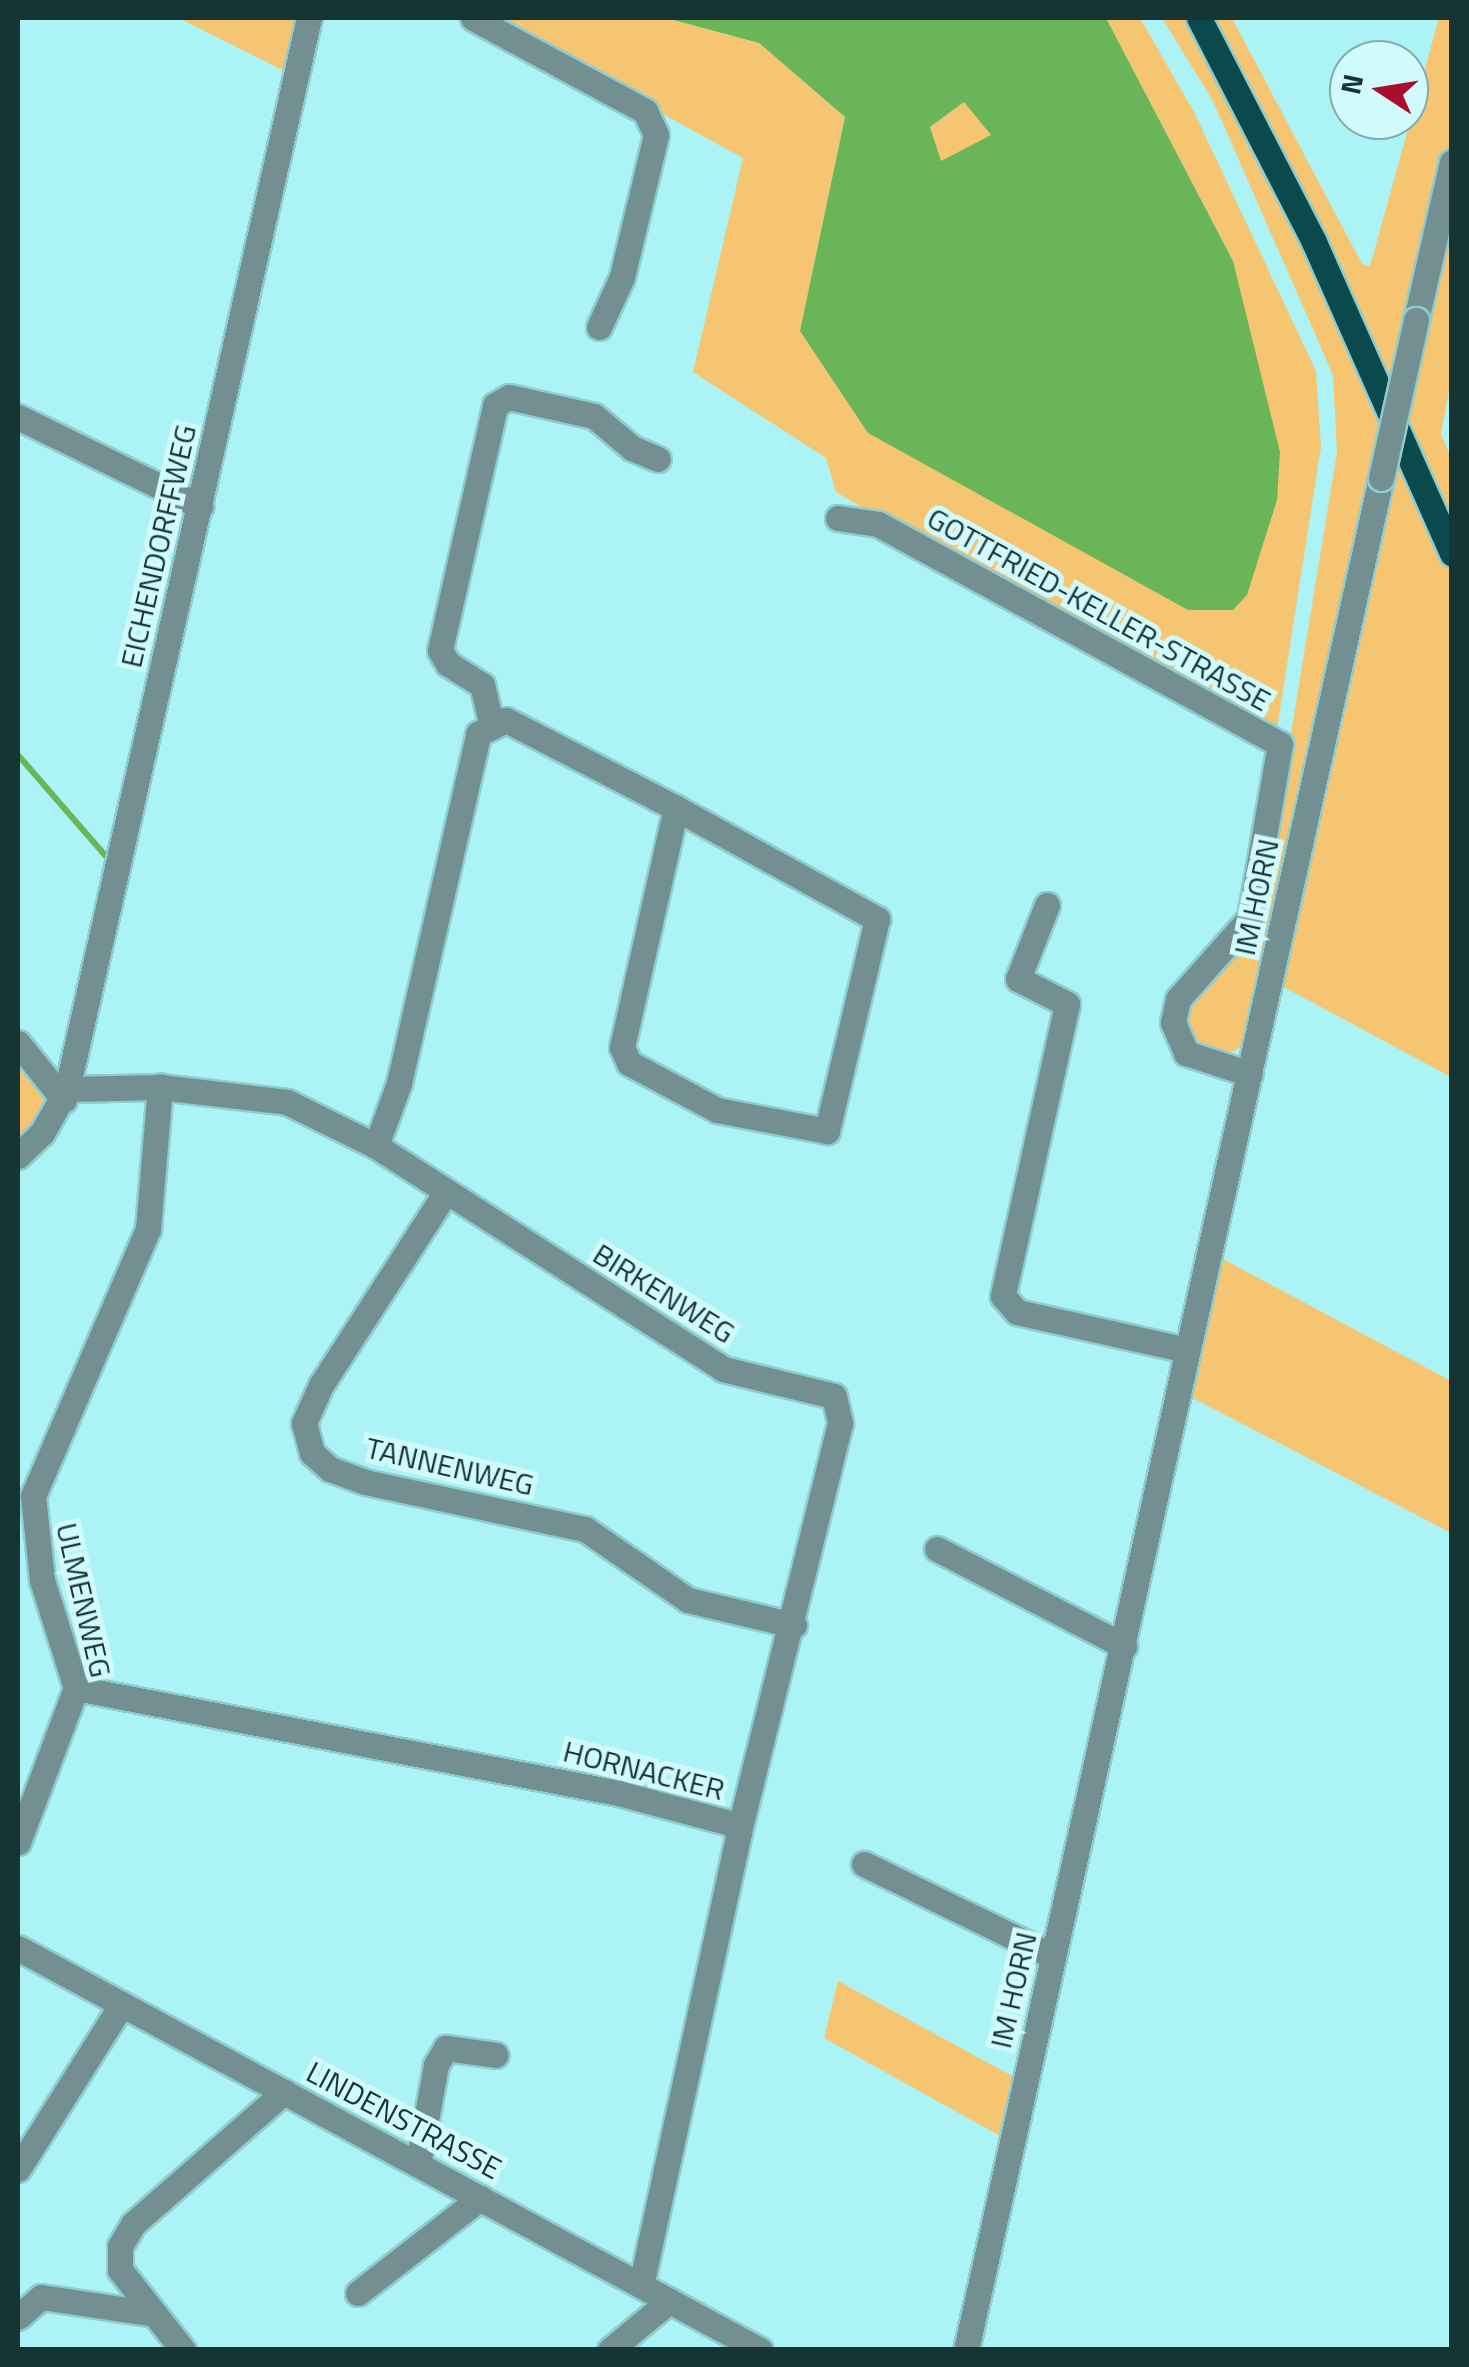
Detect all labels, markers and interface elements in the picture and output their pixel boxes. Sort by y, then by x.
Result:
north arrow [1329,40,1429,140]
text: N [1328,70,1374,98]
street label: EICHENDORFFWEG [113,421,203,671]
street label: GOTTFRIED-KELLER-STRASSE [921,500,1277,718]
street label: IM HORN [1226,836,1286,958]
street label: BIRKENWEG [587,1235,741,1351]
street label: TANNENWEG [363,1429,537,1503]
street label: ULMENWEG [49,1519,119,1681]
street label: HORNACKER [560,1733,728,1807]
street label: IM HORN [982,1928,1044,2052]
street label: LINDENSTRASSE [300,2054,508,2186]

